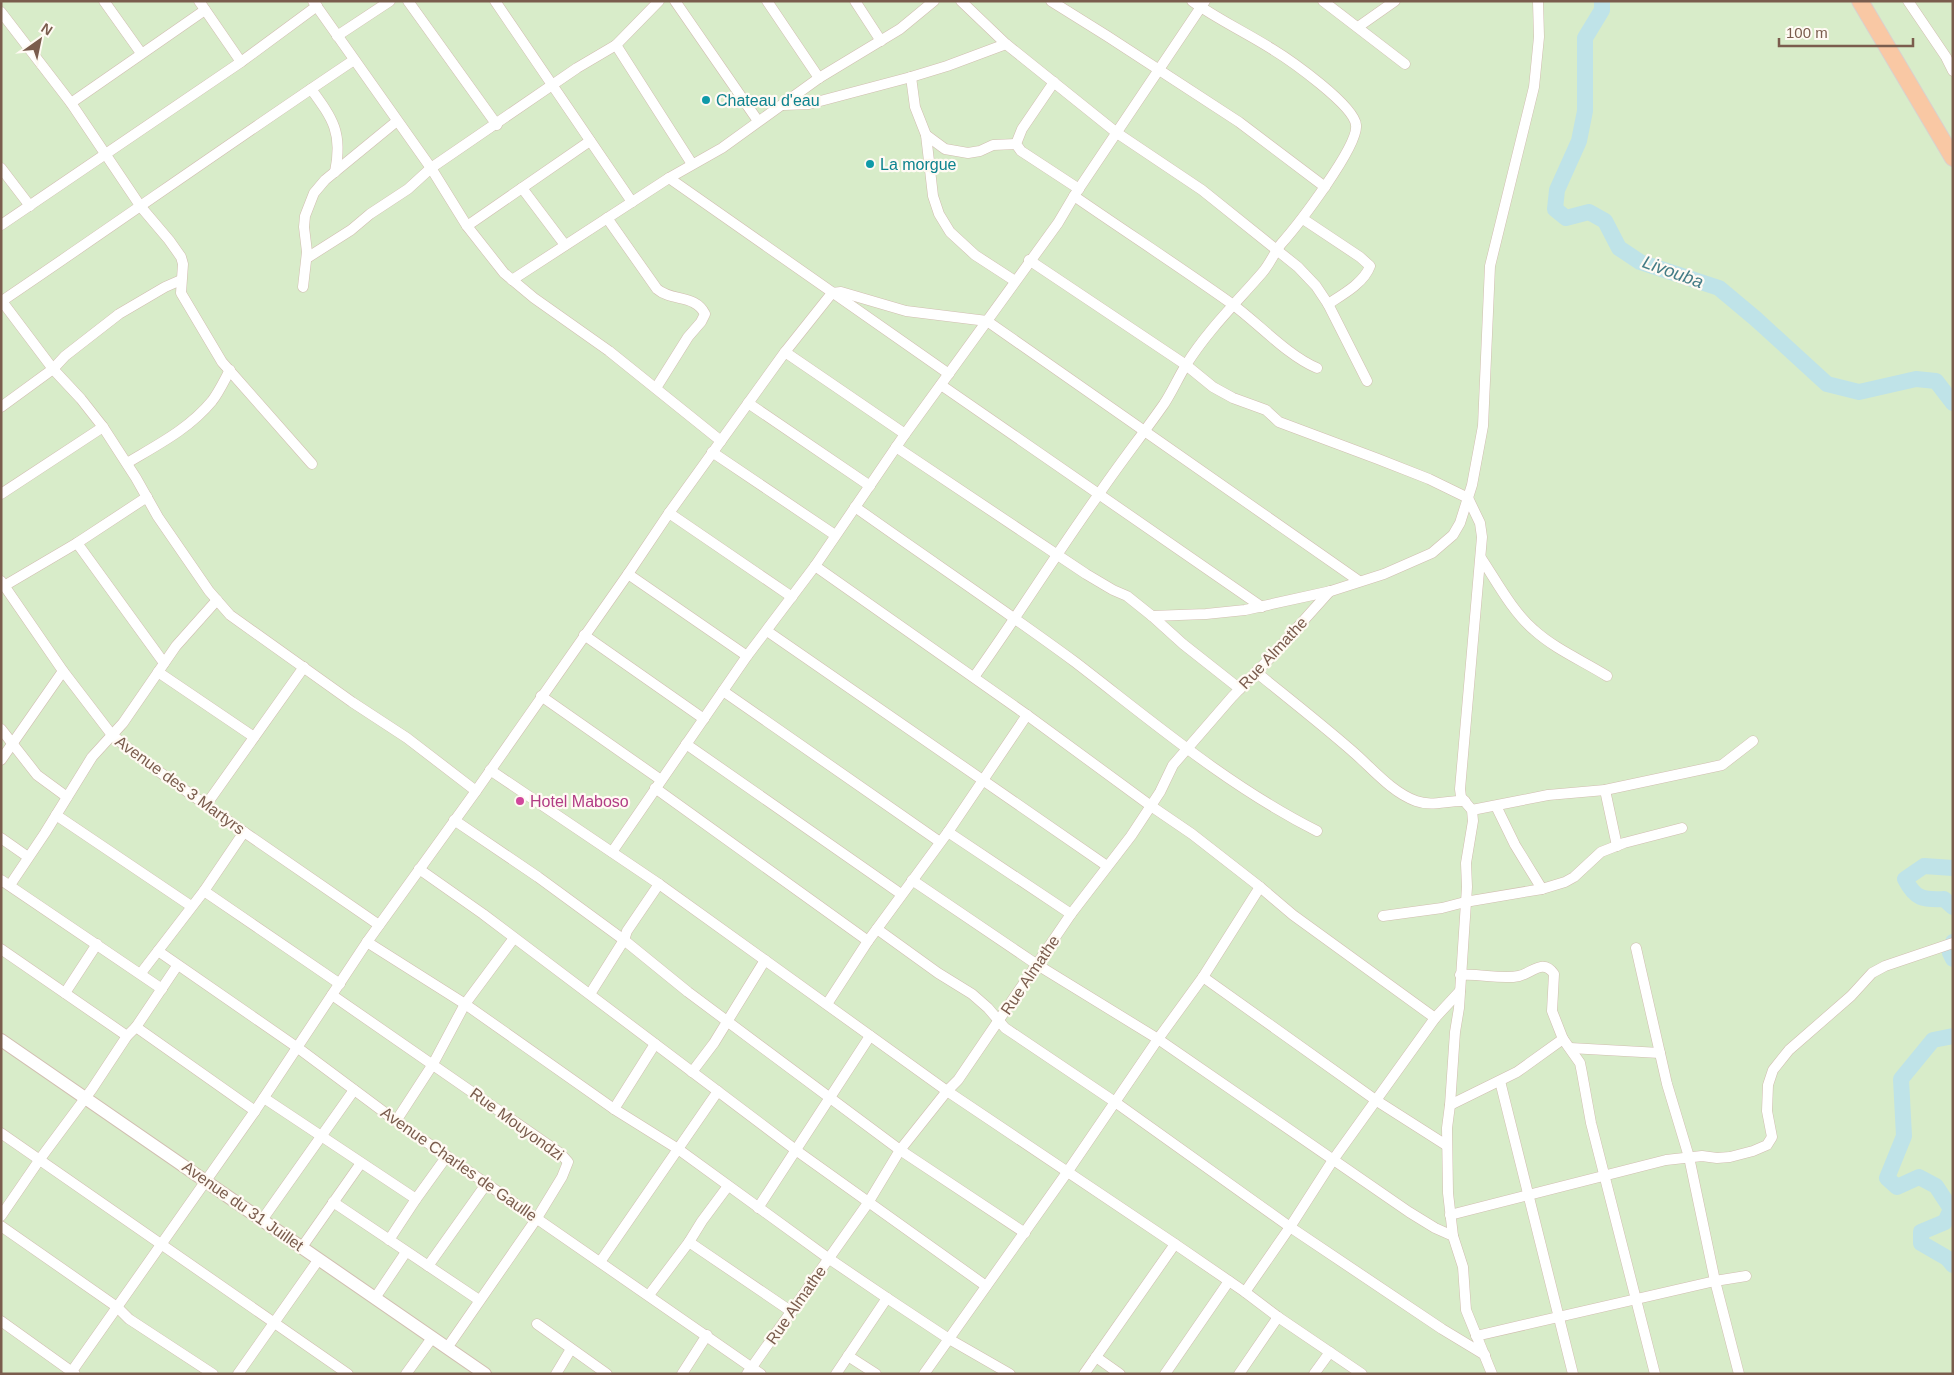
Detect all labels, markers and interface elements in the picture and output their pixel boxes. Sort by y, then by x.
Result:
north arrow [15,15,65,65]
scale bar [1779,15,1913,47]
text: N [38,20,56,39]
text: 100 m [1786,24,1828,41]
place label: Chateau d'eau [716,92,820,109]
marker: Chateau d'eau [700,94,712,106]
place label: La morgue [880,156,957,173]
marker: La morgue [864,158,876,170]
water label: Livouba [1640,252,1706,292]
street label: Rue Almathe [1236,614,1311,692]
street label: Avenue des 3 Martyrs [112,732,248,838]
place label: Hotel Maboso [530,793,629,810]
marker: Hotel Maboso [514,795,526,807]
street label: Rue Almathe [997,932,1063,1018]
street label: Rue Mouyondzi [467,1084,567,1164]
street label: Avenue Charles de Gaulle [378,1104,540,1225]
street label: Avenue du 31 Juillet [179,1158,307,1255]
street label: Rue Almathe [763,1263,829,1347]

